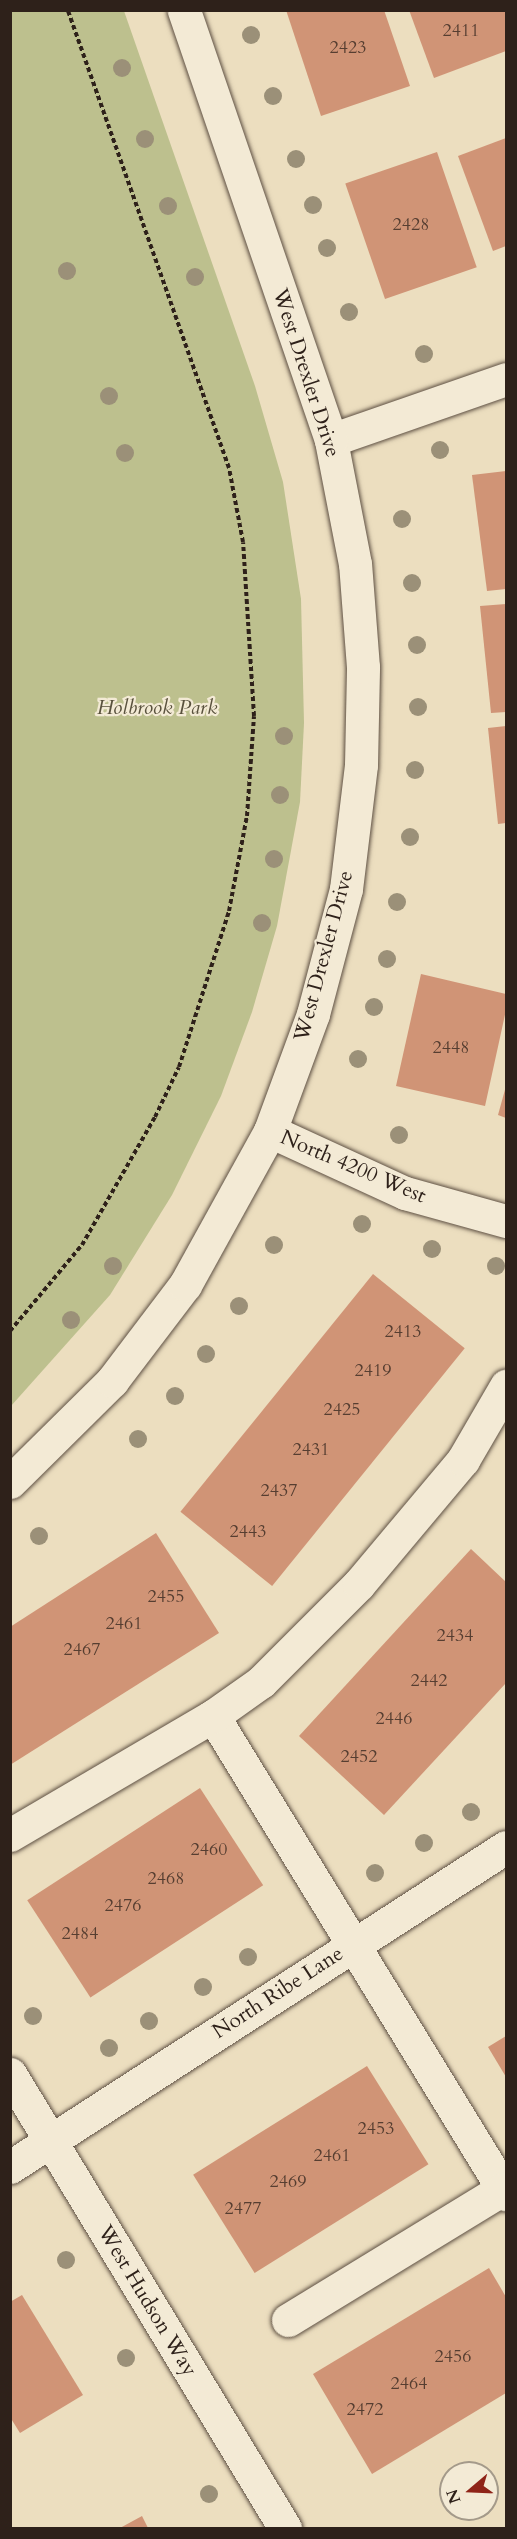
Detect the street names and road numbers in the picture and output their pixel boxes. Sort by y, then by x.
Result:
street label: West Drexler Drive [267,286,345,460]
street label: West Drexler Drive [289,868,359,1044]
street label: North 4200 West [276,1125,430,1209]
street label: North Ribe Lane [208,1941,348,2045]
street label: West Hudson Way [92,2221,202,2381]

